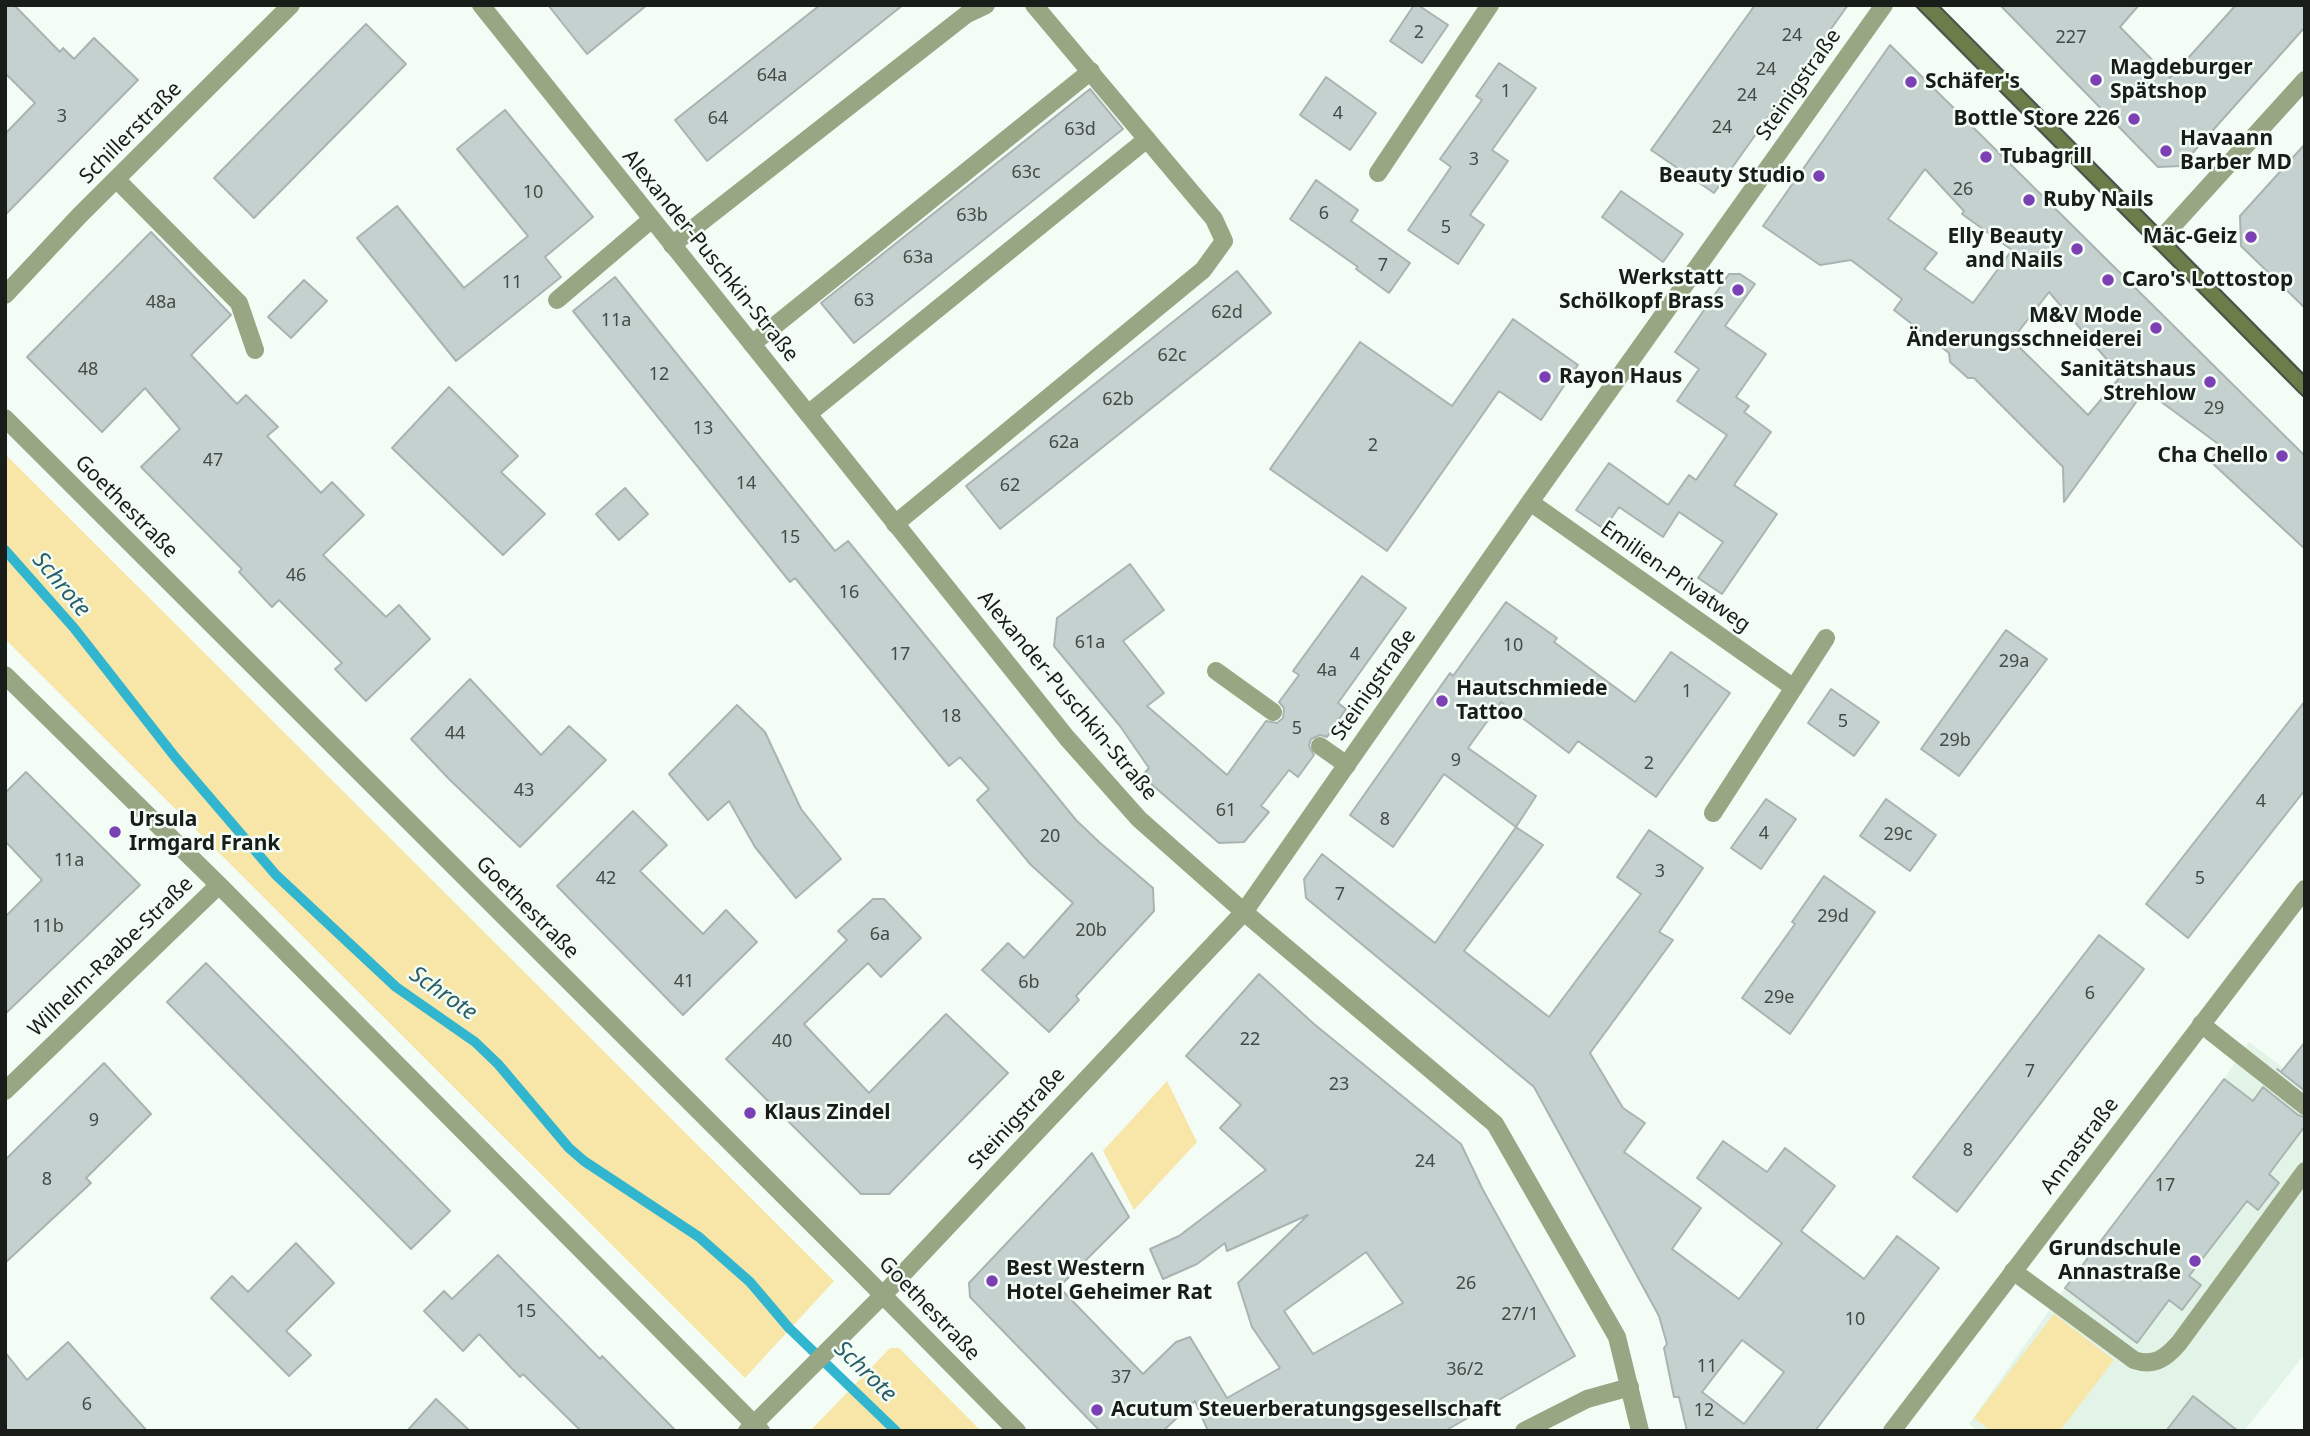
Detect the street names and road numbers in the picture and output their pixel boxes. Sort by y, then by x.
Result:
street label: Steinigstraße [1751,24,1847,146]
street label: Schillerstraße [75,77,187,189]
street label: Alexander-Puschkin-Straße [617,145,803,367]
street label: Goethestraße [69,450,183,564]
street label: Emilien-Privatweg [1595,516,1755,638]
street label: Alexander-Puschkin-Straße [972,586,1162,806]
street label: Steinigstraße [1326,624,1422,746]
street label: Goethestraße [470,851,584,965]
street label: Wilhelm-Raabe-Straße [23,872,199,1042]
street label: Steinigstraße [963,1063,1071,1175]
street label: Annastraße [2036,1093,2124,1199]
street label: Goethestraße [873,1252,985,1366]

